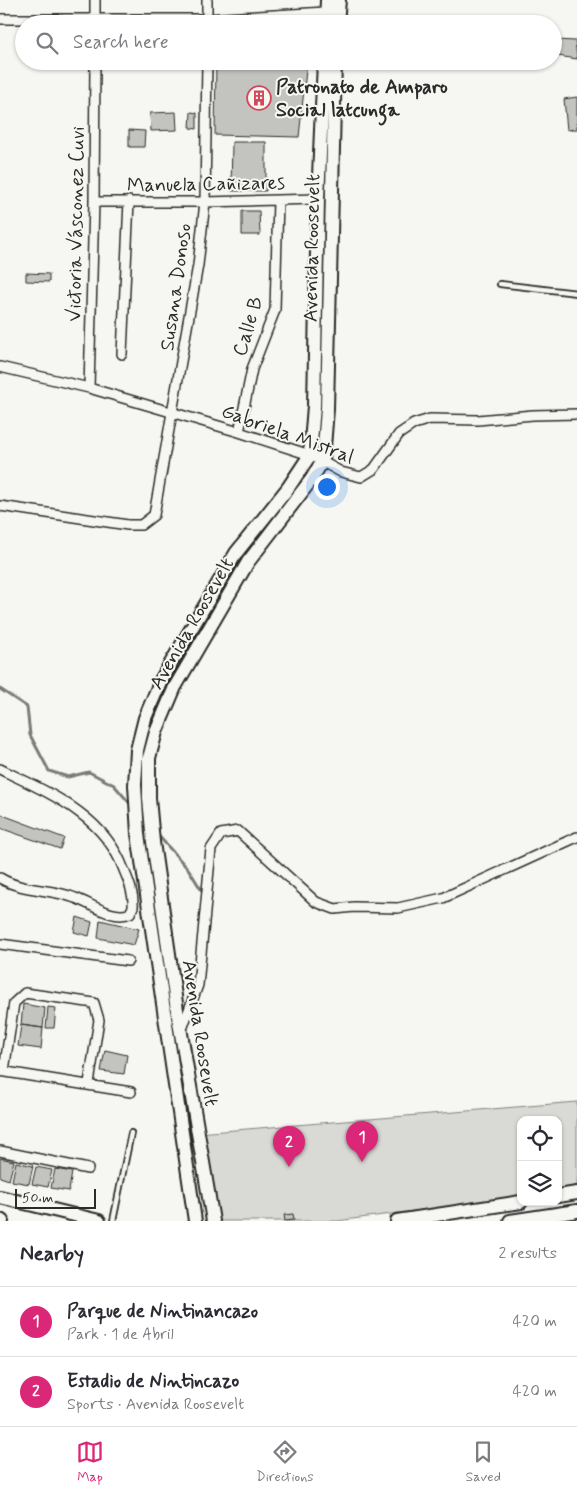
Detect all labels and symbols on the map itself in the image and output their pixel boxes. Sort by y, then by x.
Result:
place label: Patronato de Amparo Social latcunga [276,74,448,126]
building icon: Patronato de Amparo Social latcunga [246,85,272,111]
street label: Victoria Vásconez Cuvi [61,126,92,322]
street label: Manuela Cañizares [127,170,285,199]
street label: Avenida Roosevelt [298,174,327,322]
street label: Susana Donoso [154,222,199,353]
street label: Calle B [227,293,270,360]
street label: Gabriela Mistral [217,398,358,471]
your location [314,474,340,500]
street label: Avenida Roosevelt [144,553,241,695]
street label: Avenida Roosevelt [175,958,224,1108]
pin: 1 [346,1121,378,1162]
pin: 2 [273,1126,305,1167]
scale bar [15,1186,96,1209]

